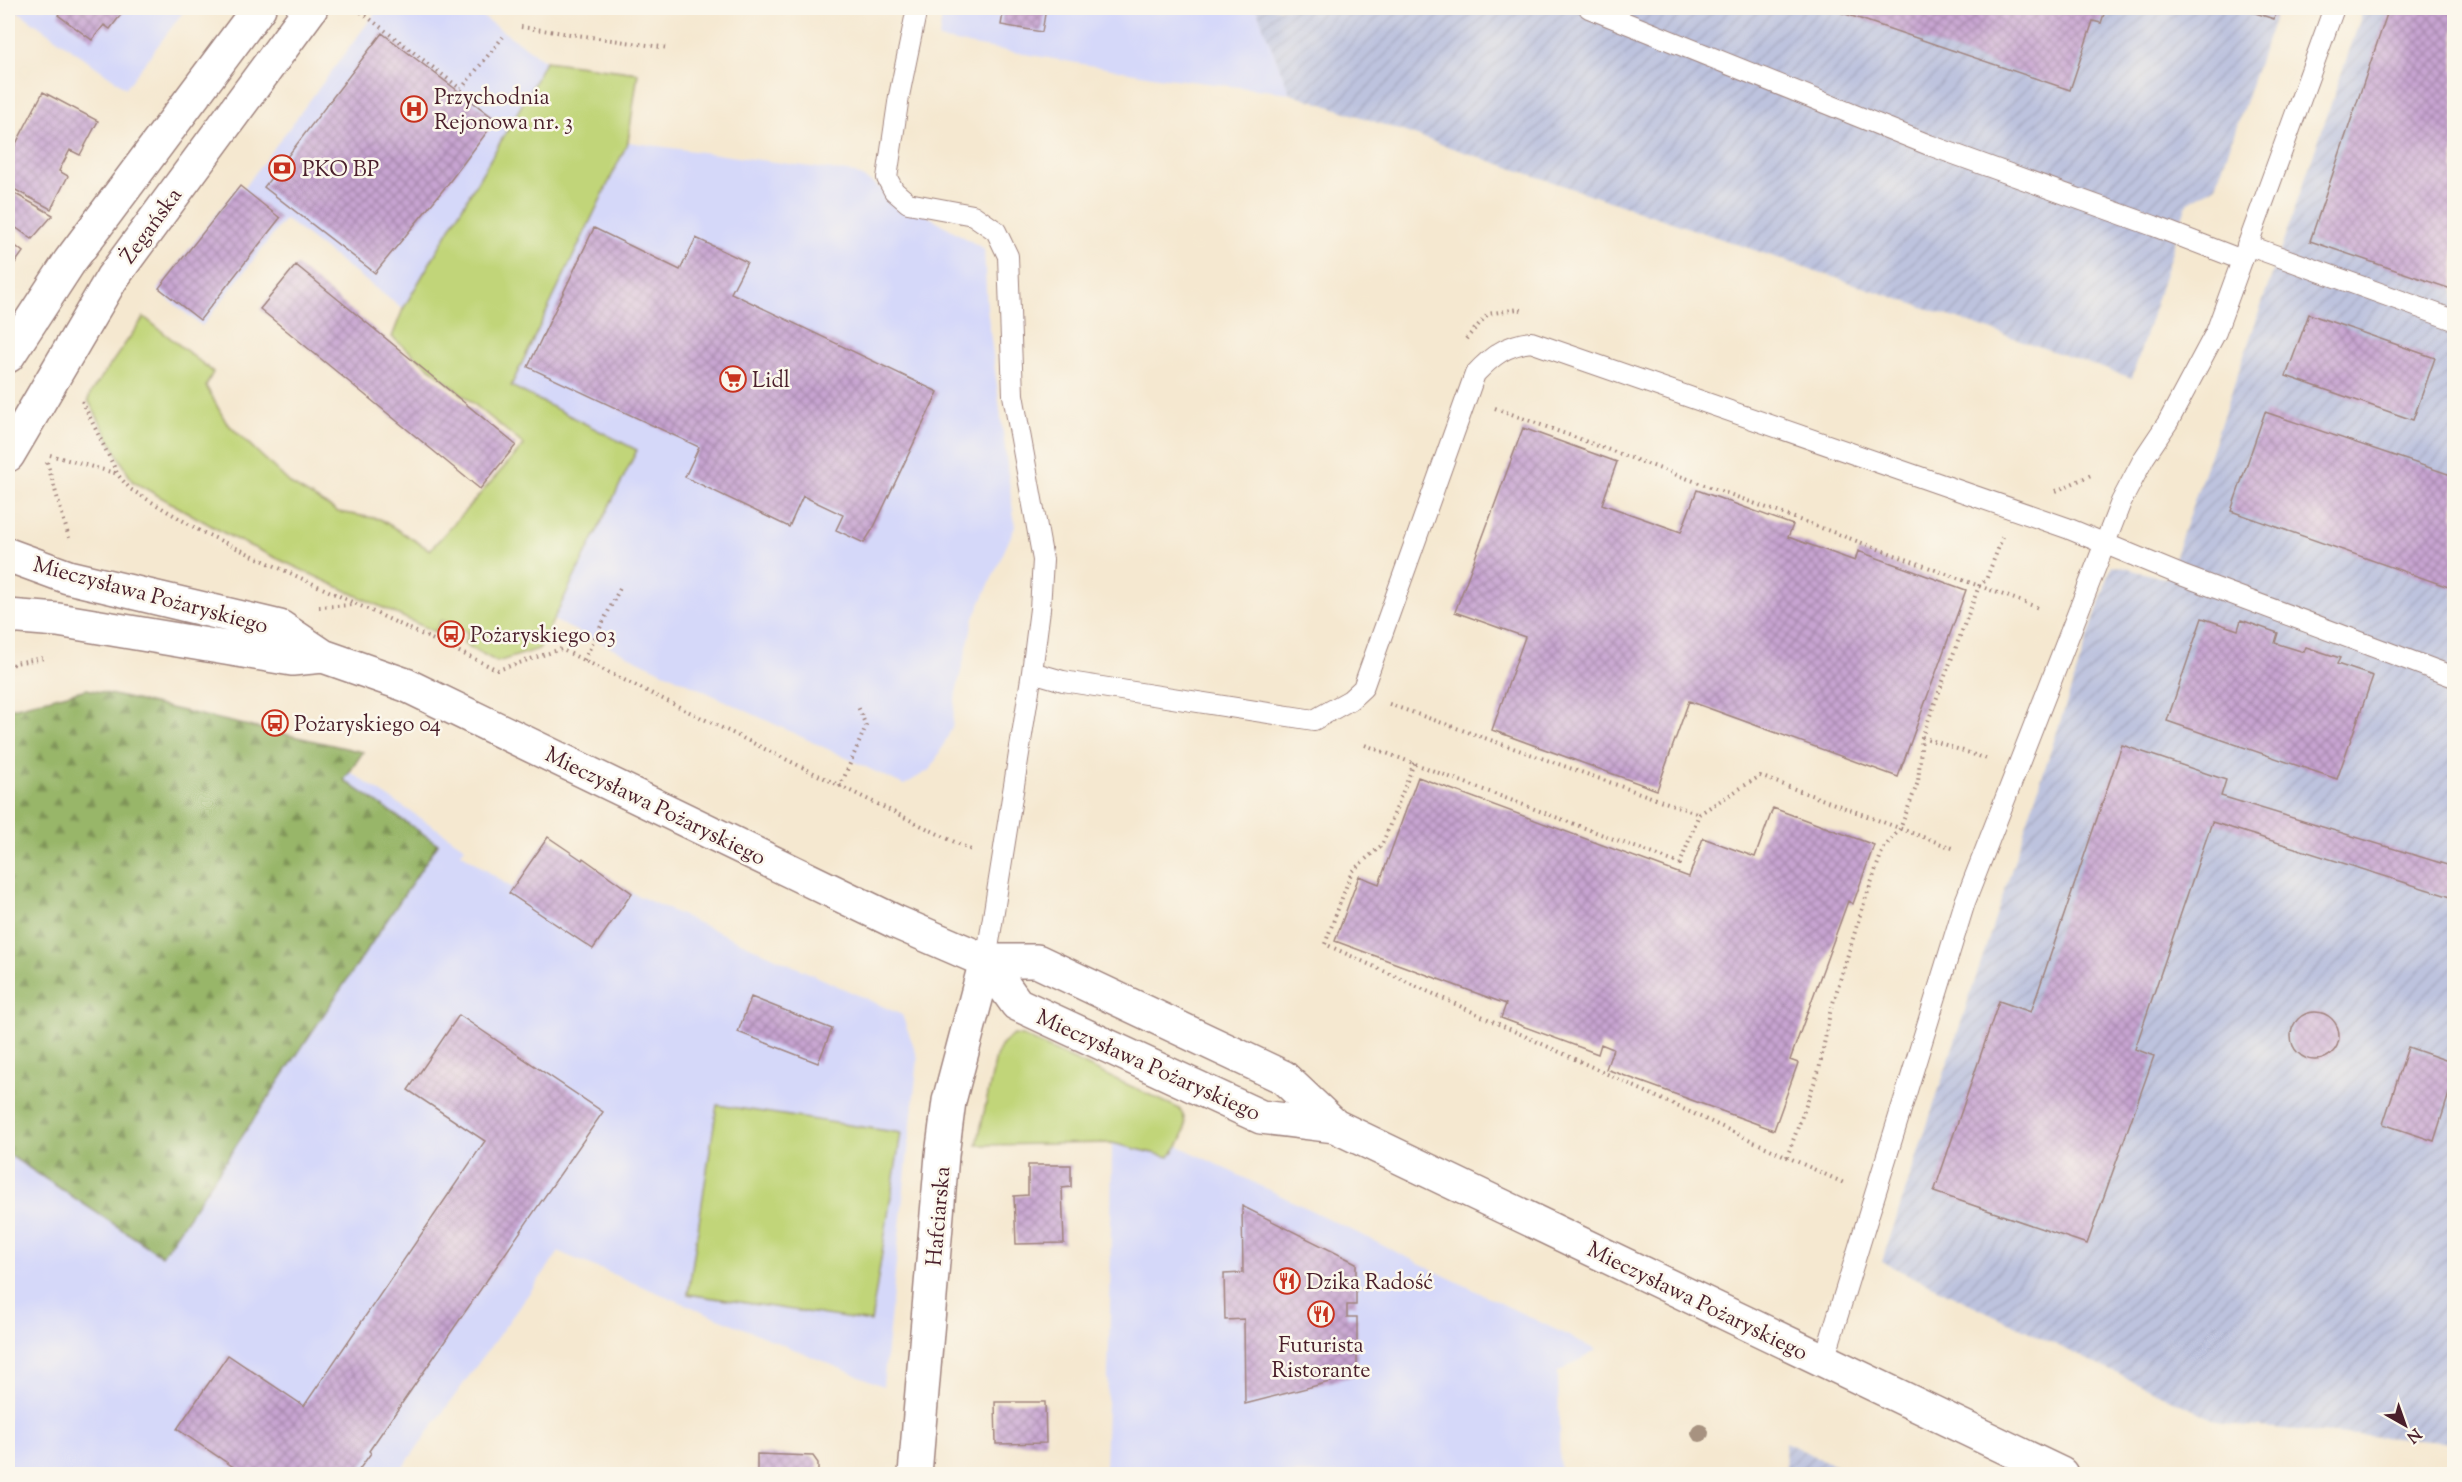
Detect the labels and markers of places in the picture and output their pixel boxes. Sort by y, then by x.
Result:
place label: Przychodnia Rejonowa nr. 3 [434,83,573,140]
hospital icon: Przychodnia Rejonowa nr. 3 [399,94,429,124]
bank icon: PKO BP [267,153,297,183]
place label: PKO BP [302,155,379,187]
supermarket icon: Lidl [718,364,748,394]
place label: Lidl [752,366,790,398]
bus stop icon: Pożaryskiego 03 [436,619,466,649]
place label: Pożaryskiego 03 [470,621,616,653]
bus stop icon: Pożaryskiego 04 [260,708,290,738]
place label: Pożaryskiego 04 [294,710,441,742]
restaurant icon: Dzika Radość [1272,1266,1302,1296]
place label: Dzika Radość [1306,1268,1433,1300]
restaurant icon: Futurista Ristorante [1306,1299,1336,1329]
place label: Futurista Ristorante [1271,1331,1371,1388]

